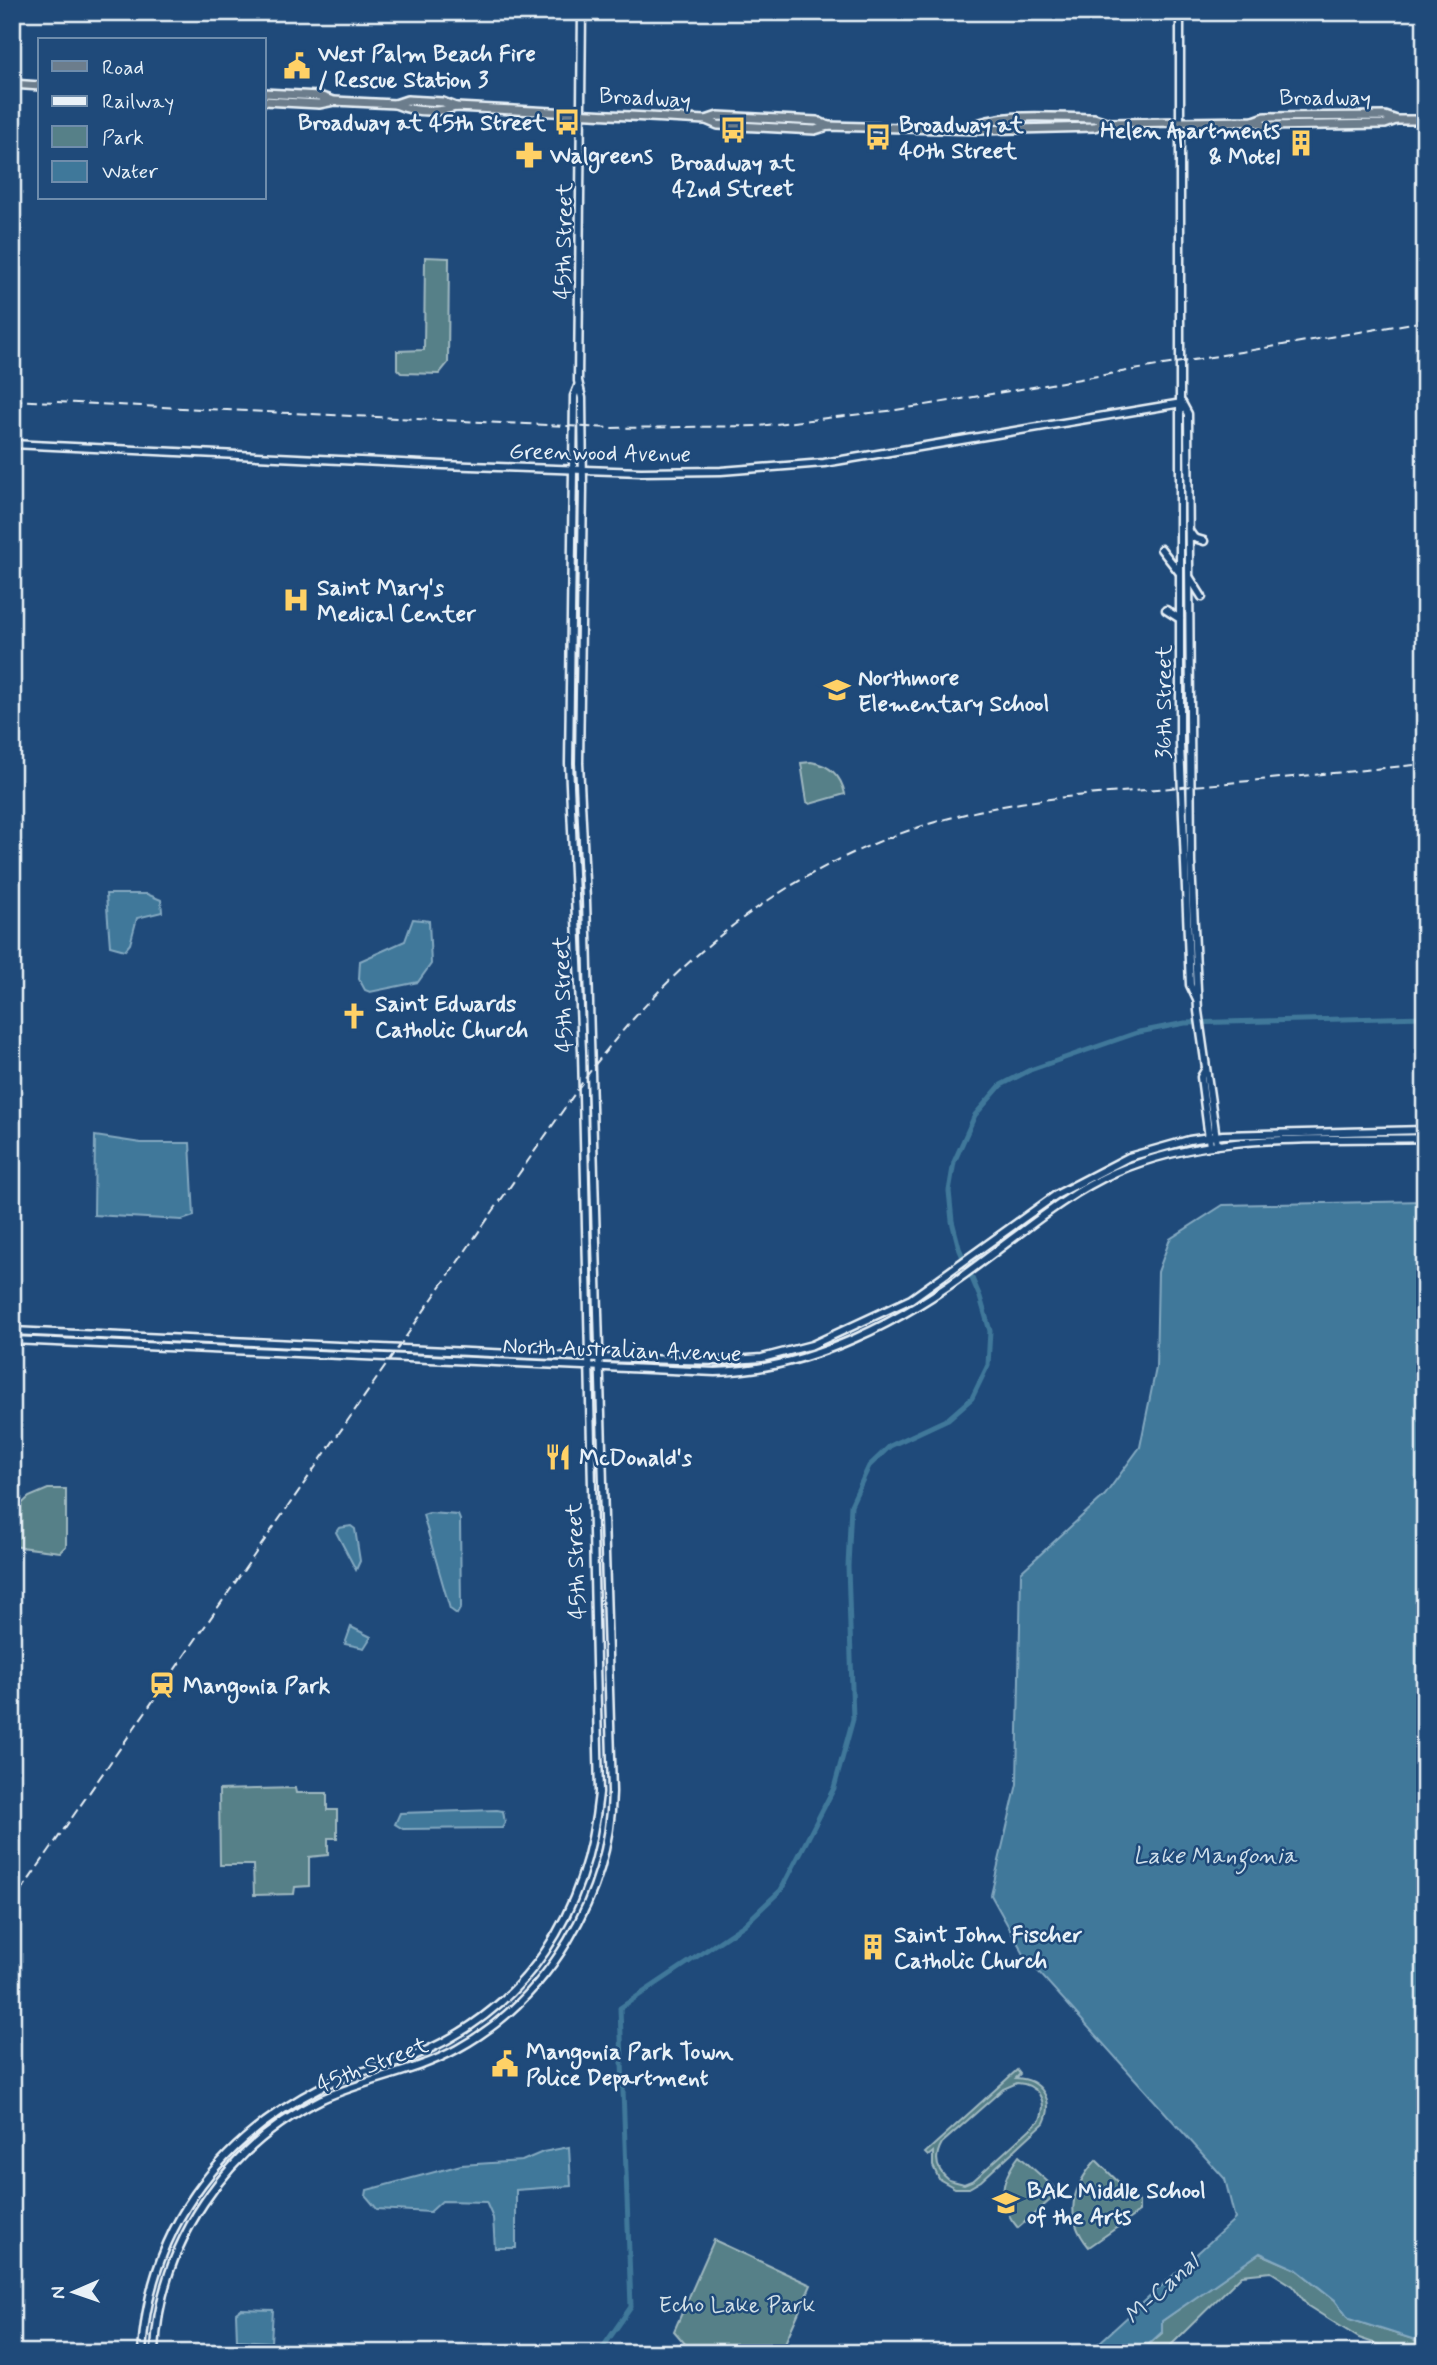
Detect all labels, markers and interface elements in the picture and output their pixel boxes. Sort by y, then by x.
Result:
legend [38,38,266,200]
place label: West Palm Beach Fire / Rescue Station 3 [317,40,536,96]
public building icon: West Palm Beach Fire / Rescue Station 3 [282,51,312,81]
text: Road [102,54,144,82]
street label: Broadway [598,82,692,116]
street label: Broadway [1279,84,1371,114]
text: Railway [102,88,174,116]
bus stop icon: Broadway at 45th Street [552,107,582,137]
place label: Broadway at 45th Street [298,109,546,139]
place label: Broadway at 40th Street [899,111,1024,167]
bus stop icon: Broadway at 42nd Street [718,115,748,145]
place label: Helen Apartments & Motel [1100,117,1280,173]
bus stop icon: Broadway at 40th Street [863,122,893,152]
text: Park [102,124,144,152]
building icon: Helen Apartments & Motel [1286,128,1316,158]
pharmacy icon: Walgreens [514,140,544,170]
place label: Walgreens [549,142,653,174]
place label: Broadway at 42nd Street [671,149,796,205]
text: Water [102,158,158,186]
street label: 45th Street [549,182,581,300]
street label: Greenwood Avenue [509,437,691,471]
place label: Saint Mary's Medical Center [317,574,477,630]
hospital icon: Saint Mary's Medical Center [281,585,311,615]
street label: 36th Street [1150,644,1180,759]
place label: Northmore Elementary School [858,664,1049,720]
school or university icon: Northmore Elementary School [822,675,852,705]
street label: 45th Street [547,934,581,1053]
place label: Saint Edwards Catholic Church [375,990,528,1046]
church icon: Saint Edwards Catholic Church [339,1001,369,1031]
street label: North Australian Avenue [502,1332,742,1370]
restaurant icon: McDonald's [543,1442,573,1472]
place label: McDonald's [579,1444,693,1474]
street label: 45th Street [560,1501,594,1620]
station icon: Mangonia Park [147,1670,177,1700]
place label: Mangonia Park [183,1672,331,1704]
water label: Lake Mangonia [1133,1841,1299,1875]
place label: Saint John Fischer Catholic Church [894,1921,1083,1977]
building icon: Saint John Fischer Catholic Church [858,1932,888,1962]
street label: 45th Street [313,2031,433,2101]
place label: Mangonia Park Town Police Department [526,2038,734,2094]
public building icon: Mangonia Park Town Police Department [490,2049,520,2079]
place label: BAK Middle School of the Arts [1027,2177,1206,2233]
school or university icon: BAK Middle School of the Arts [991,2188,1021,2218]
water label: M-Canal [1118,2246,1208,2332]
north arrow [38,2256,108,2326]
text: N [46,2286,71,2299]
park label: Echo Lake Park [658,2291,816,2321]

